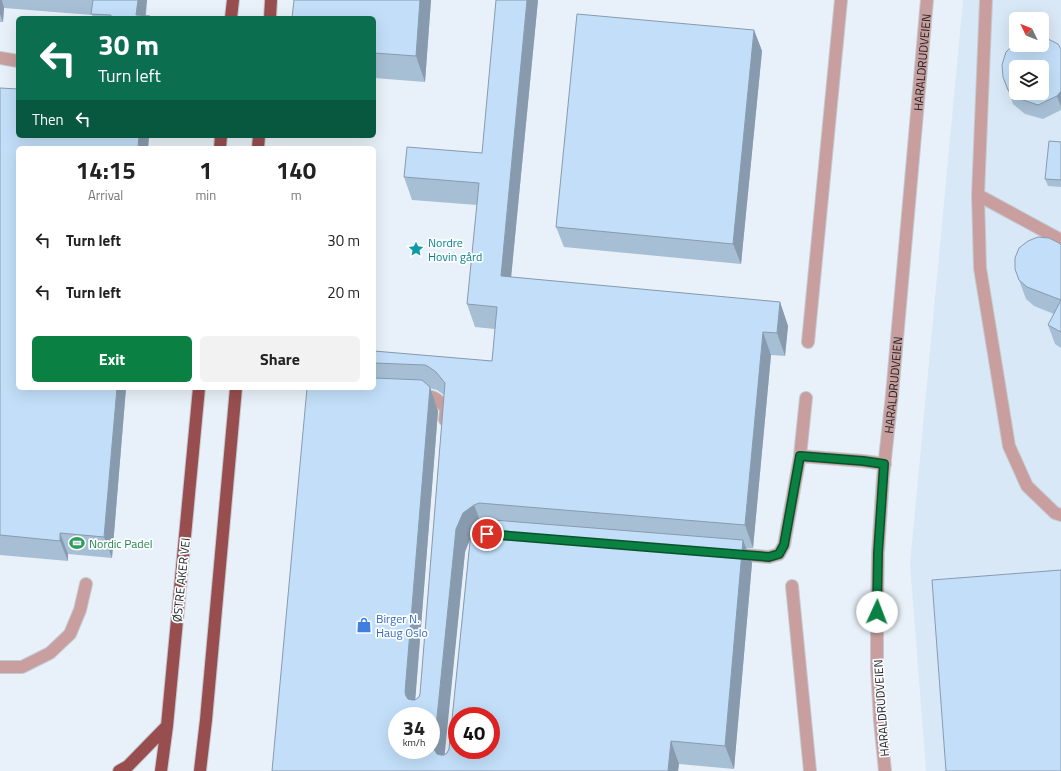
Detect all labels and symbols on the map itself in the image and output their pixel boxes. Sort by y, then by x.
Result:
north arrow [1009,12,1049,52]
street label: HARALDRUDVEIEN [908,13,935,112]
place label: Nordre Hovin gård [428,233,482,266]
place icon: Nordre Hovin gård [407,240,425,258]
street label: HARALDRUDVEIEN [878,336,907,434]
pin [470,517,504,551]
sports icon: Nordic Padel [68,534,86,552]
place label: Nordic Padel [89,534,152,553]
street label: ØSTRE AKER VEI [167,537,195,623]
position arrow [856,591,898,633]
place label: Birger N. Haug Oslo [376,609,428,642]
shop icon: Birger N. Haug Oslo [355,616,373,634]
street label: HARALDRUDVEIEN [868,659,894,757]
speed limit sign: 40 [448,707,500,759]

